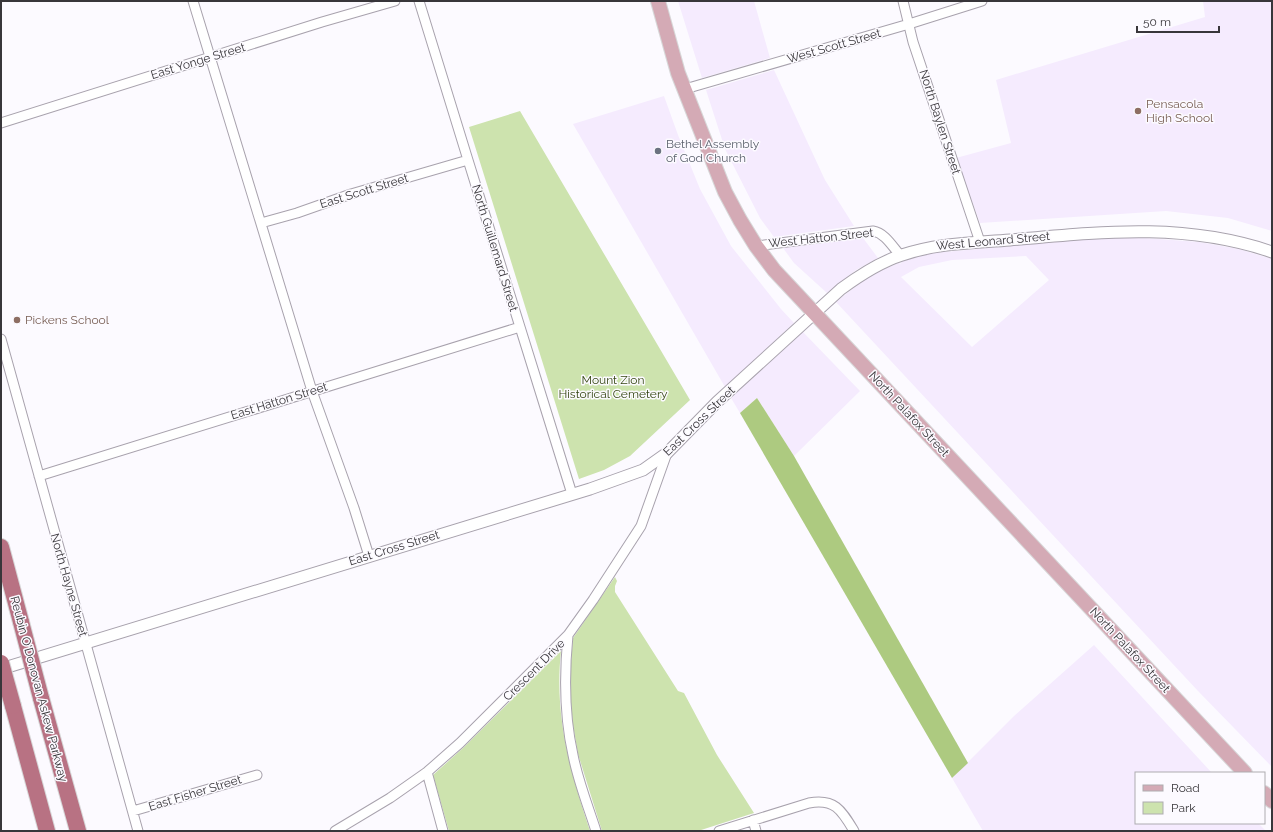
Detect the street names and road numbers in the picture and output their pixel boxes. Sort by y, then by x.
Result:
street label: West Scott Street [785,26,883,66]
street label: East Yonge Street [149,40,247,82]
street label: North Baylen Street [916,68,964,176]
street label: East Scott Street [318,171,410,211]
street label: North Guillemard Street [469,183,521,313]
street label: West Hatton Street [768,226,874,250]
street label: West Leonard Street [936,229,1050,253]
street label: North Palafox Street [866,369,952,459]
street label: East Hatton Street [229,380,329,422]
street label: East Cross Street [660,383,738,459]
street label: East Cross Street [347,528,441,568]
street label: North Hayne Street [48,532,90,638]
street label: Reubin O'Donovan Askew Parkway [7,595,71,784]
street label: North Palafox Street [1087,605,1173,695]
street label: Crescent Drive [500,636,568,704]
street label: East Fisher Street [147,772,243,814]

